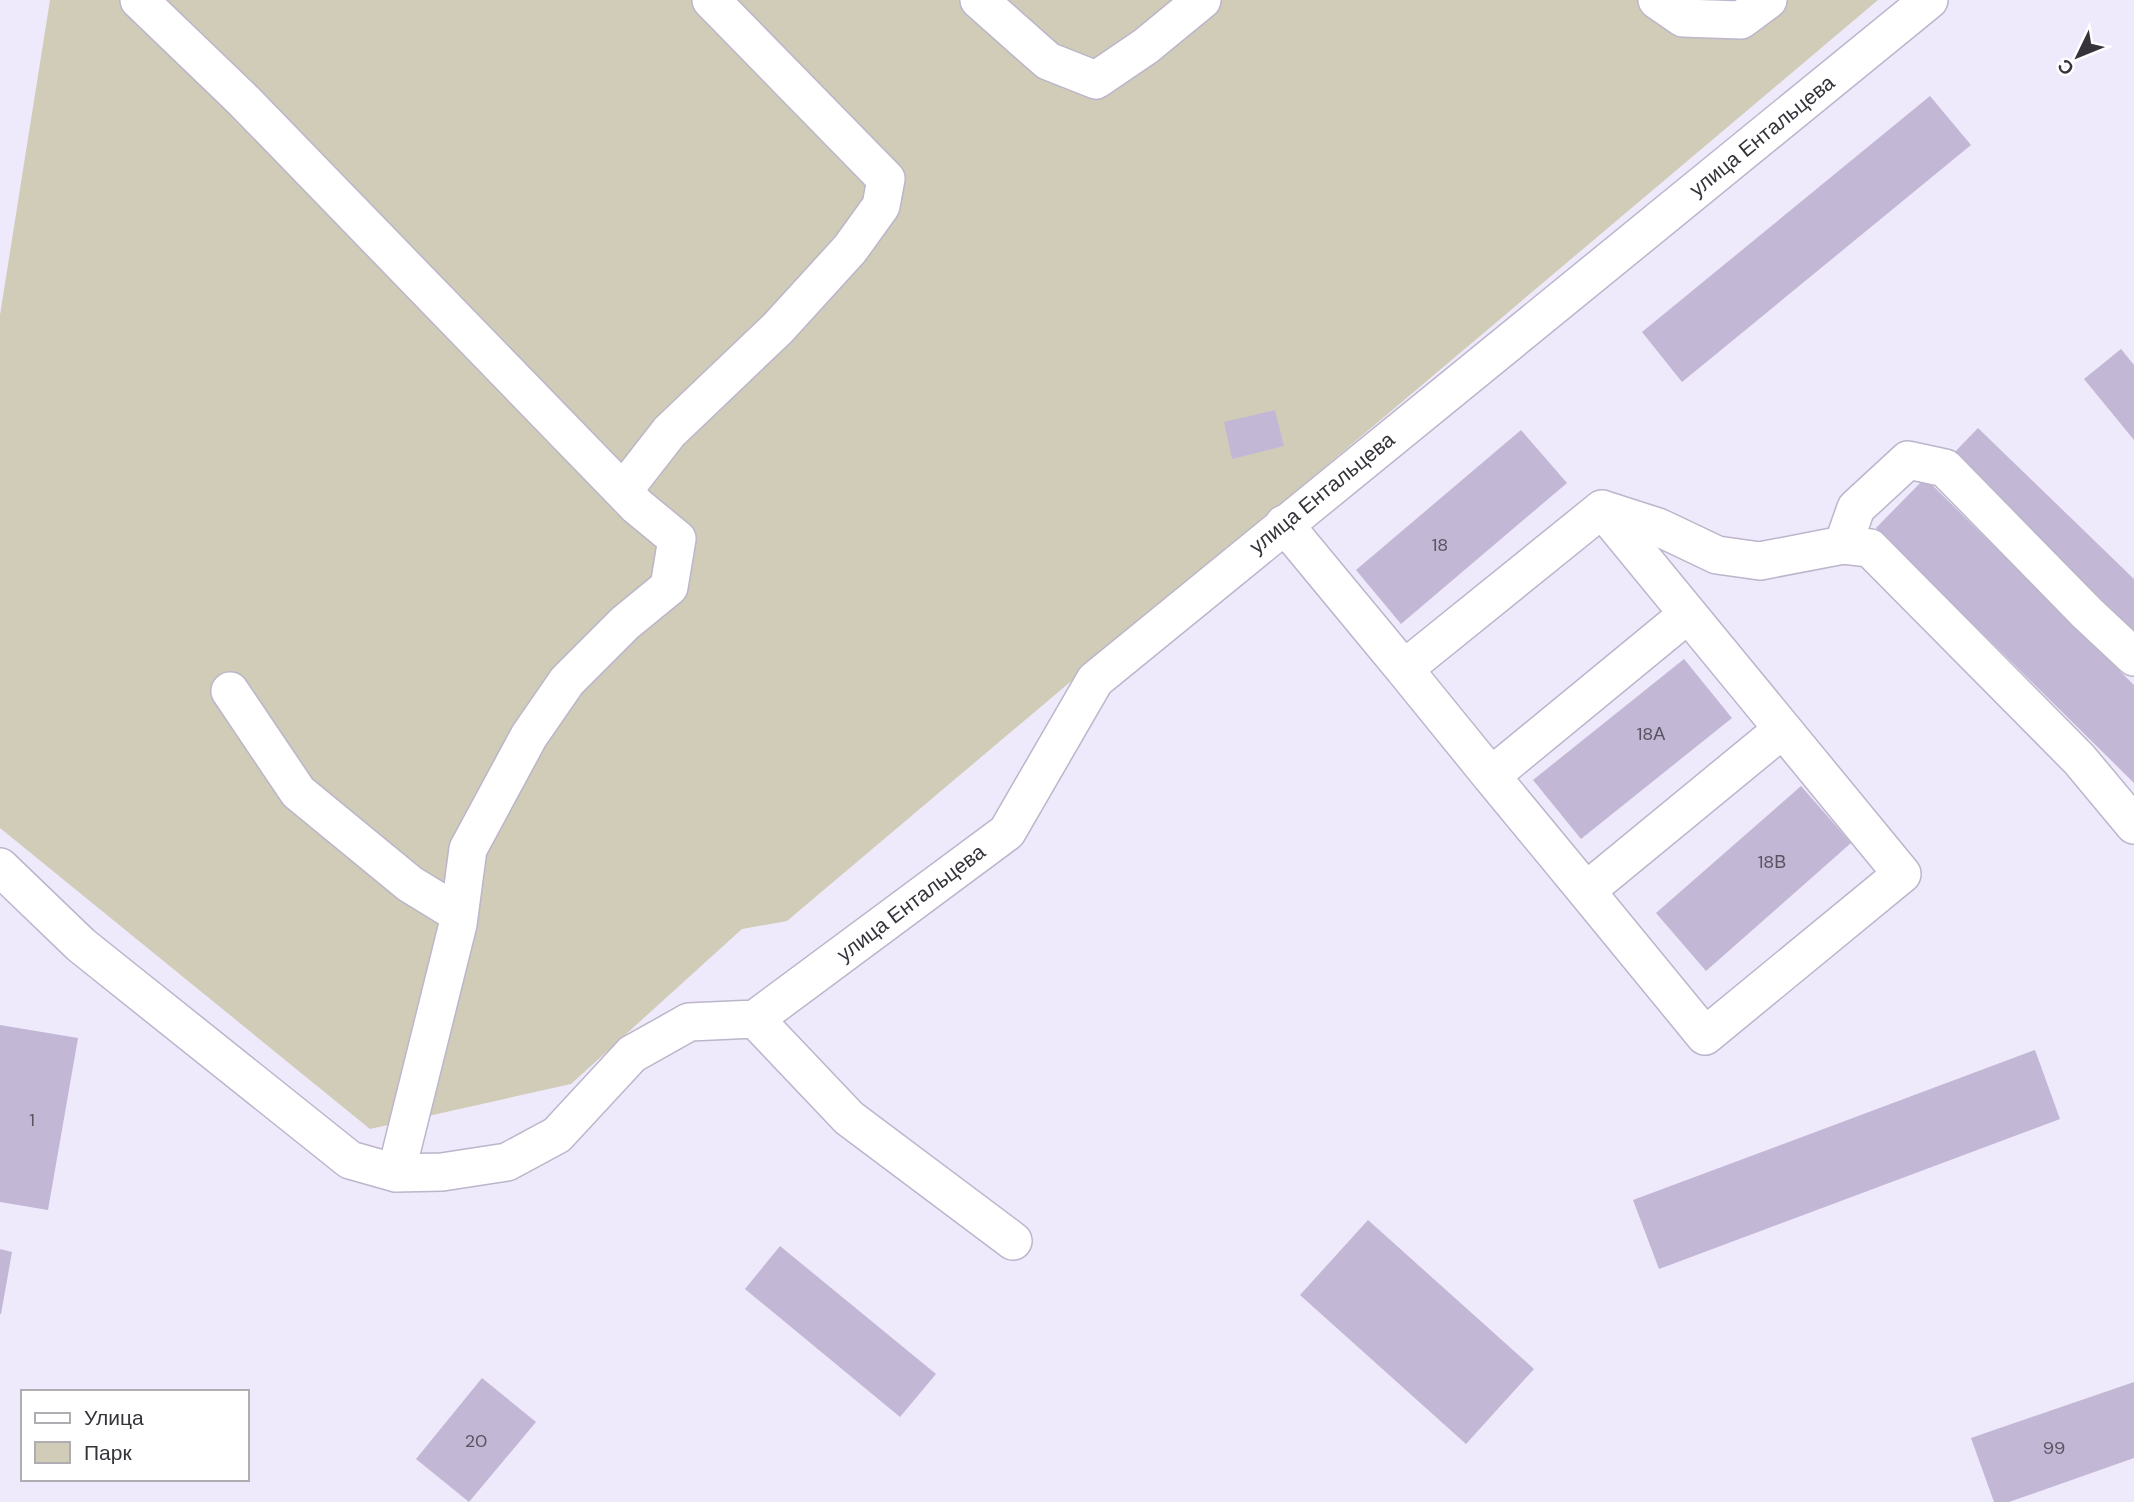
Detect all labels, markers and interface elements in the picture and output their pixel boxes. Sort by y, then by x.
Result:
north arrow [2043,21,2113,91]
text: С [2052,54,2080,81]
street label: улица Ентальцева [1684,69,1841,203]
street label: улица Ентальцева [1244,426,1401,560]
house number: 18 [1432,533,1448,557]
house number: 18А [1637,722,1665,746]
street label: улица Ентальцева [831,838,991,968]
house number: 18В [1758,850,1786,874]
house number: 1 [29,1108,35,1132]
legend [21,1390,248,1481]
text: Улица [84,1404,144,1432]
house number: 20 [465,1429,487,1453]
house number: 99 [2043,1436,2065,1460]
text: Парк [84,1439,132,1467]

